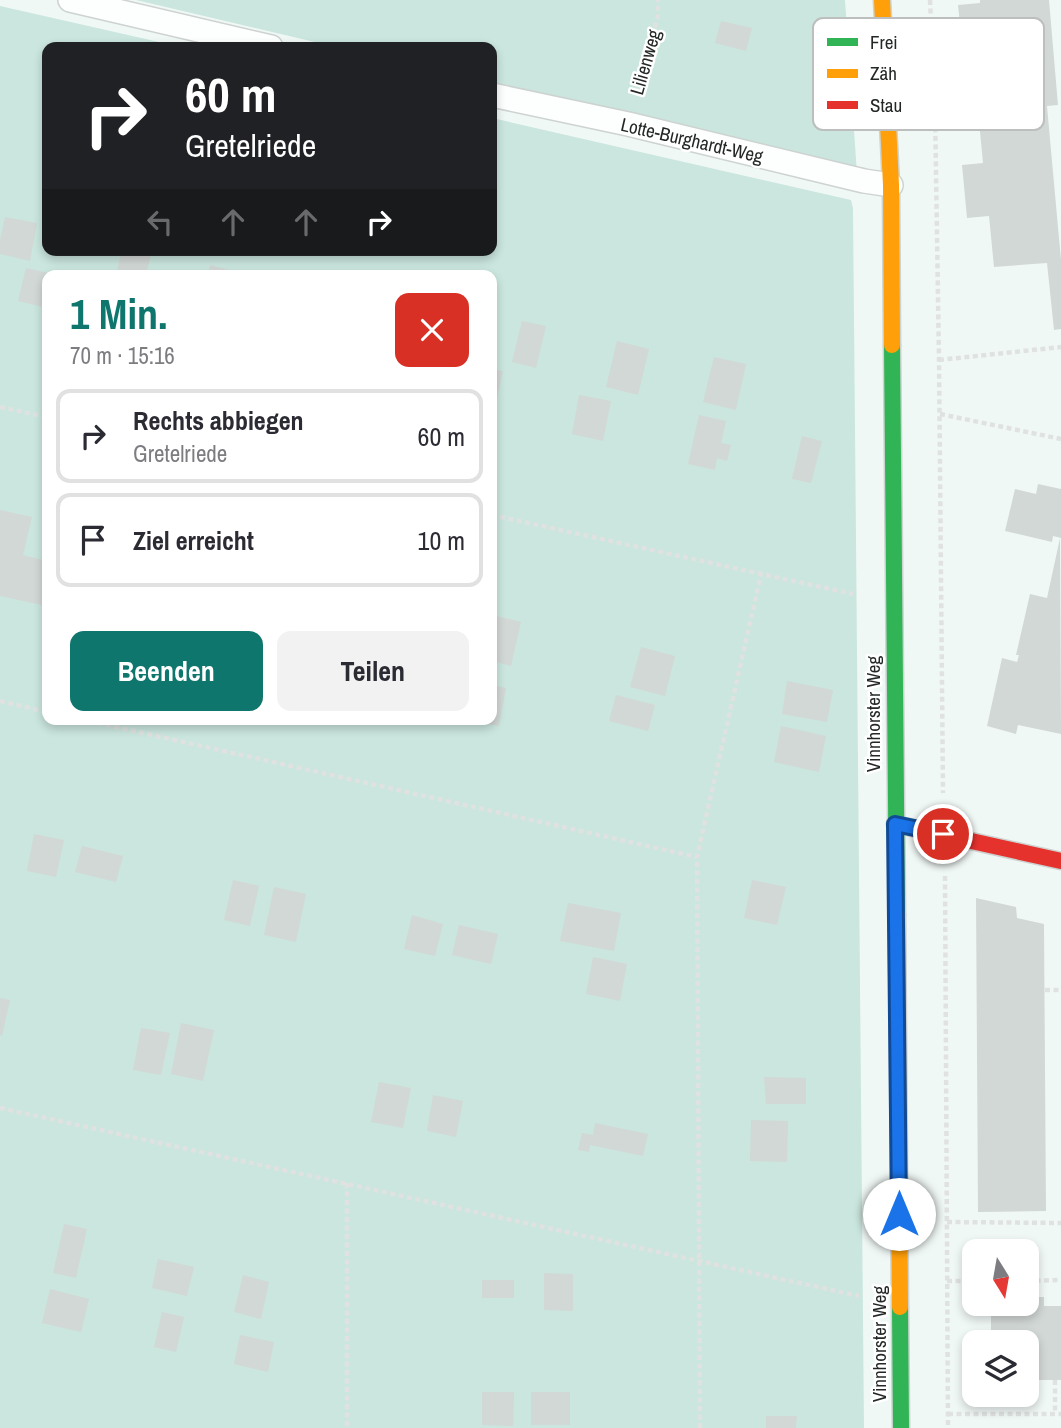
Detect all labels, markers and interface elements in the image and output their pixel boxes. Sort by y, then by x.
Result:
legend [813,18,1044,130]
street label: Lilienweg [623,26,667,98]
text: Frei [870,29,898,55]
text: Zäh [870,60,897,86]
text: 60 m [185,61,277,127]
icon: right [70,70,161,161]
text: Stau [870,92,902,118]
street label: Lotte-Burghardt-Weg [618,111,766,169]
text: Gretelriede [185,124,316,167]
icon: left [141,203,179,241]
icon: ahead [214,203,252,241]
icon: ahead [287,203,325,241]
icon: right [360,203,398,241]
text: 1 Min. [70,286,168,342]
button: close [395,293,469,367]
text: 70 m · 15:16 [70,340,175,371]
text: Rechts abbiegen [133,403,304,438]
icon: right [74,417,112,455]
text: 60 m [418,419,465,454]
text: Gretelriede [133,438,227,469]
icon: arrive [74,521,112,559]
text: Ziel erreicht [133,523,254,558]
text: 10 m [418,523,465,558]
button: Beenden [70,631,263,711]
button: Teilen [277,631,469,711]
street label: Vinnhorster Weg [860,655,886,772]
pin [913,804,973,864]
icon: arrive [924,815,962,853]
position arrow [862,1177,936,1251]
north arrow [962,1239,1040,1316]
map controls [962,1239,1039,1407]
street label: Vinnhorster Weg [866,1285,892,1402]
button: layers [962,1330,1039,1407]

